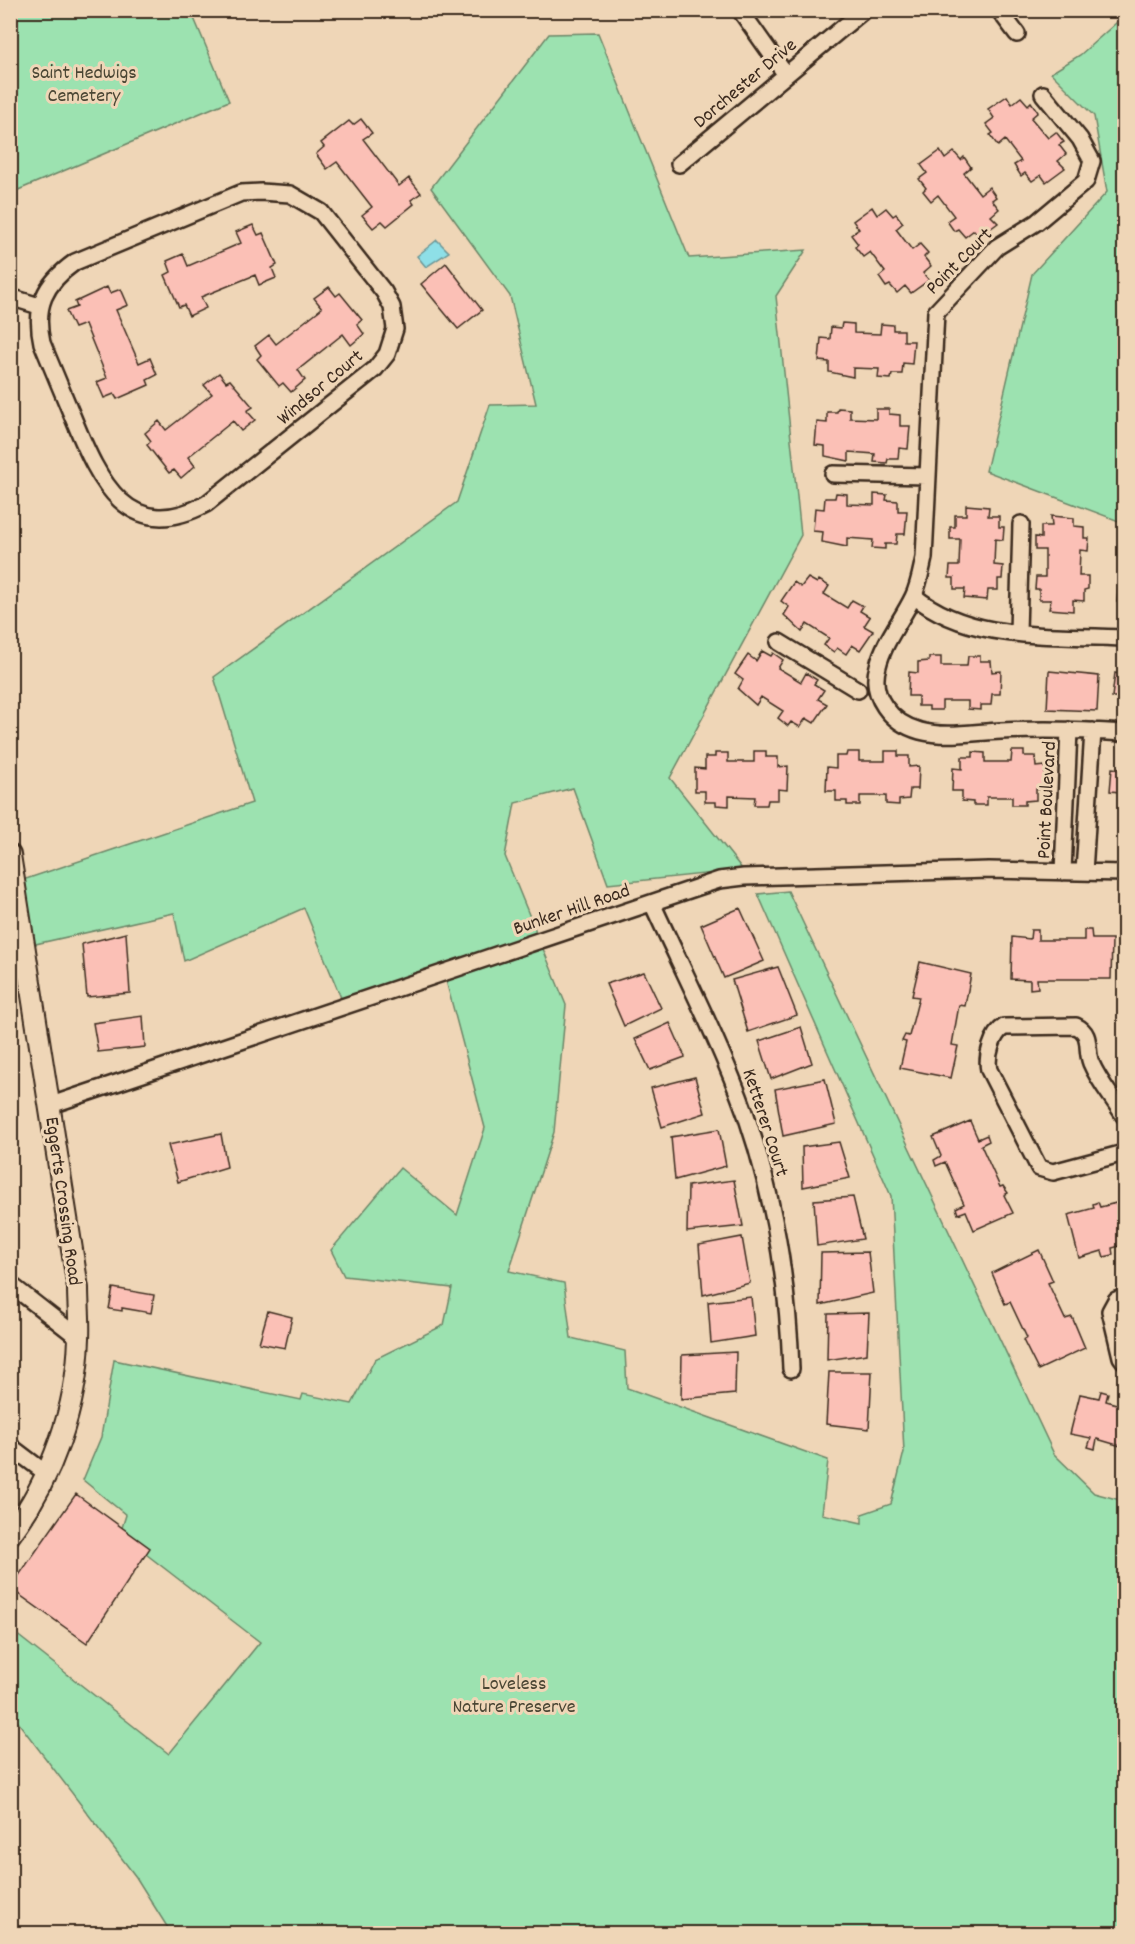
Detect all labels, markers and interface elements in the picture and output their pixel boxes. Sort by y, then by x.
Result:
street label: Dorchester Drive [688,32,804,136]
park label: Saint Hedwigs Cemetery [31,60,137,111]
street label: Point Court [920,222,1000,302]
street label: Windsor Court [272,344,370,433]
street label: Point Boulevard [1031,741,1065,860]
street label: Bunker Hill Road [510,878,634,944]
street label: Ketterer Court [734,1065,795,1181]
street label: Eggerts Crossing Road [36,1115,88,1287]
park label: Loveless Nature Preserve [452,1671,576,1722]

